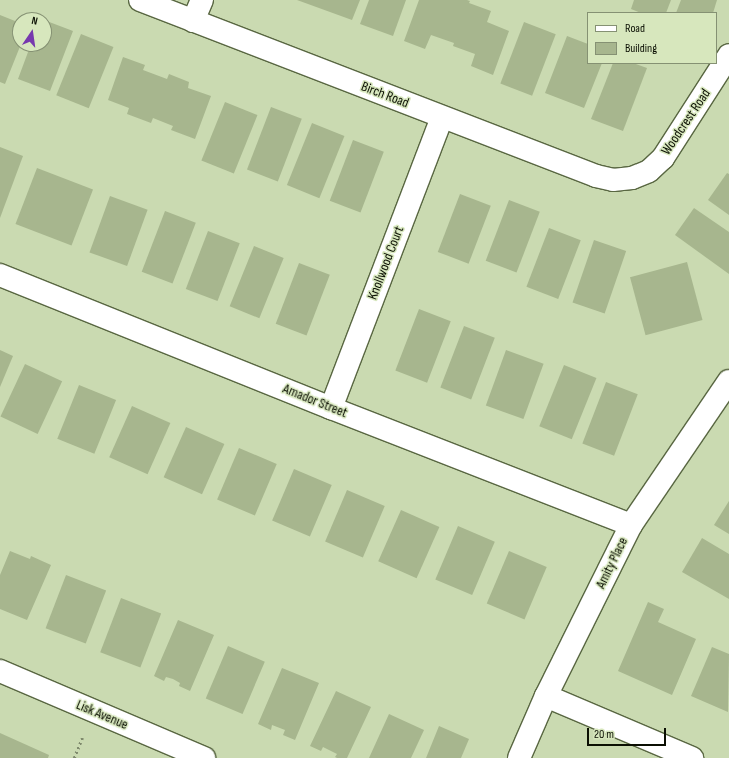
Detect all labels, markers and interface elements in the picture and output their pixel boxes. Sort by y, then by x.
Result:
north arrow [12,12,52,52]
legend [587,12,717,64]
text: N [30,14,39,28]
text: Road [625,21,645,36]
text: Building [625,41,657,56]
street label: Birch Road [359,78,411,112]
street label: Woodcrest Road [658,86,714,158]
street label: Knollwood Court [364,224,408,302]
street label: Amador Street [280,380,350,422]
street label: Amity Place [592,535,632,591]
street label: Lisk Avenue [74,697,130,733]
scale bar [589,720,668,746]
text: 20 m [594,727,614,742]

